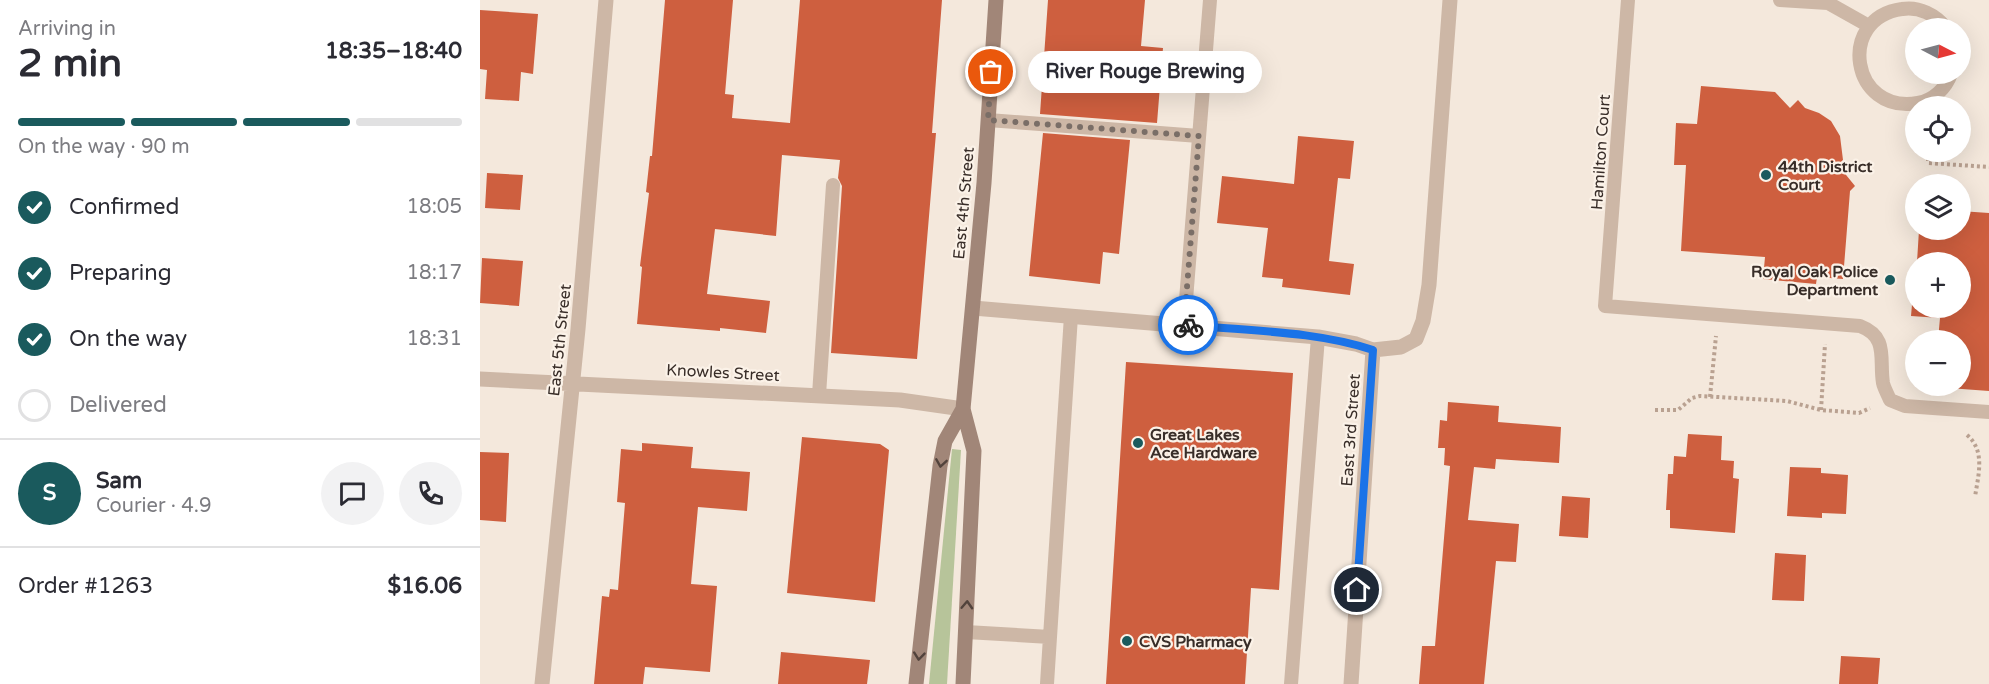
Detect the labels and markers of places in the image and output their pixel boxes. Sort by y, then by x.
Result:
pin [965,46,1016,97]
callout: River Rouge Brewing [1027,51,1261,93]
place label: 44th District Court [1778,157,1873,195]
marker: 44th District Court [1759,168,1773,182]
place label: Royal Oak Police Department [1751,262,1879,300]
marker: Royal Oak Police Department [1883,273,1897,287]
place label: Great Lakes Ace Hardware [1150,425,1257,463]
marker: Great Lakes Ace Hardware [1131,436,1145,450]
pin [1331,564,1382,615]
place label: CVS Pharmacy [1139,632,1252,652]
marker: CVS Pharmacy [1120,634,1134,648]

